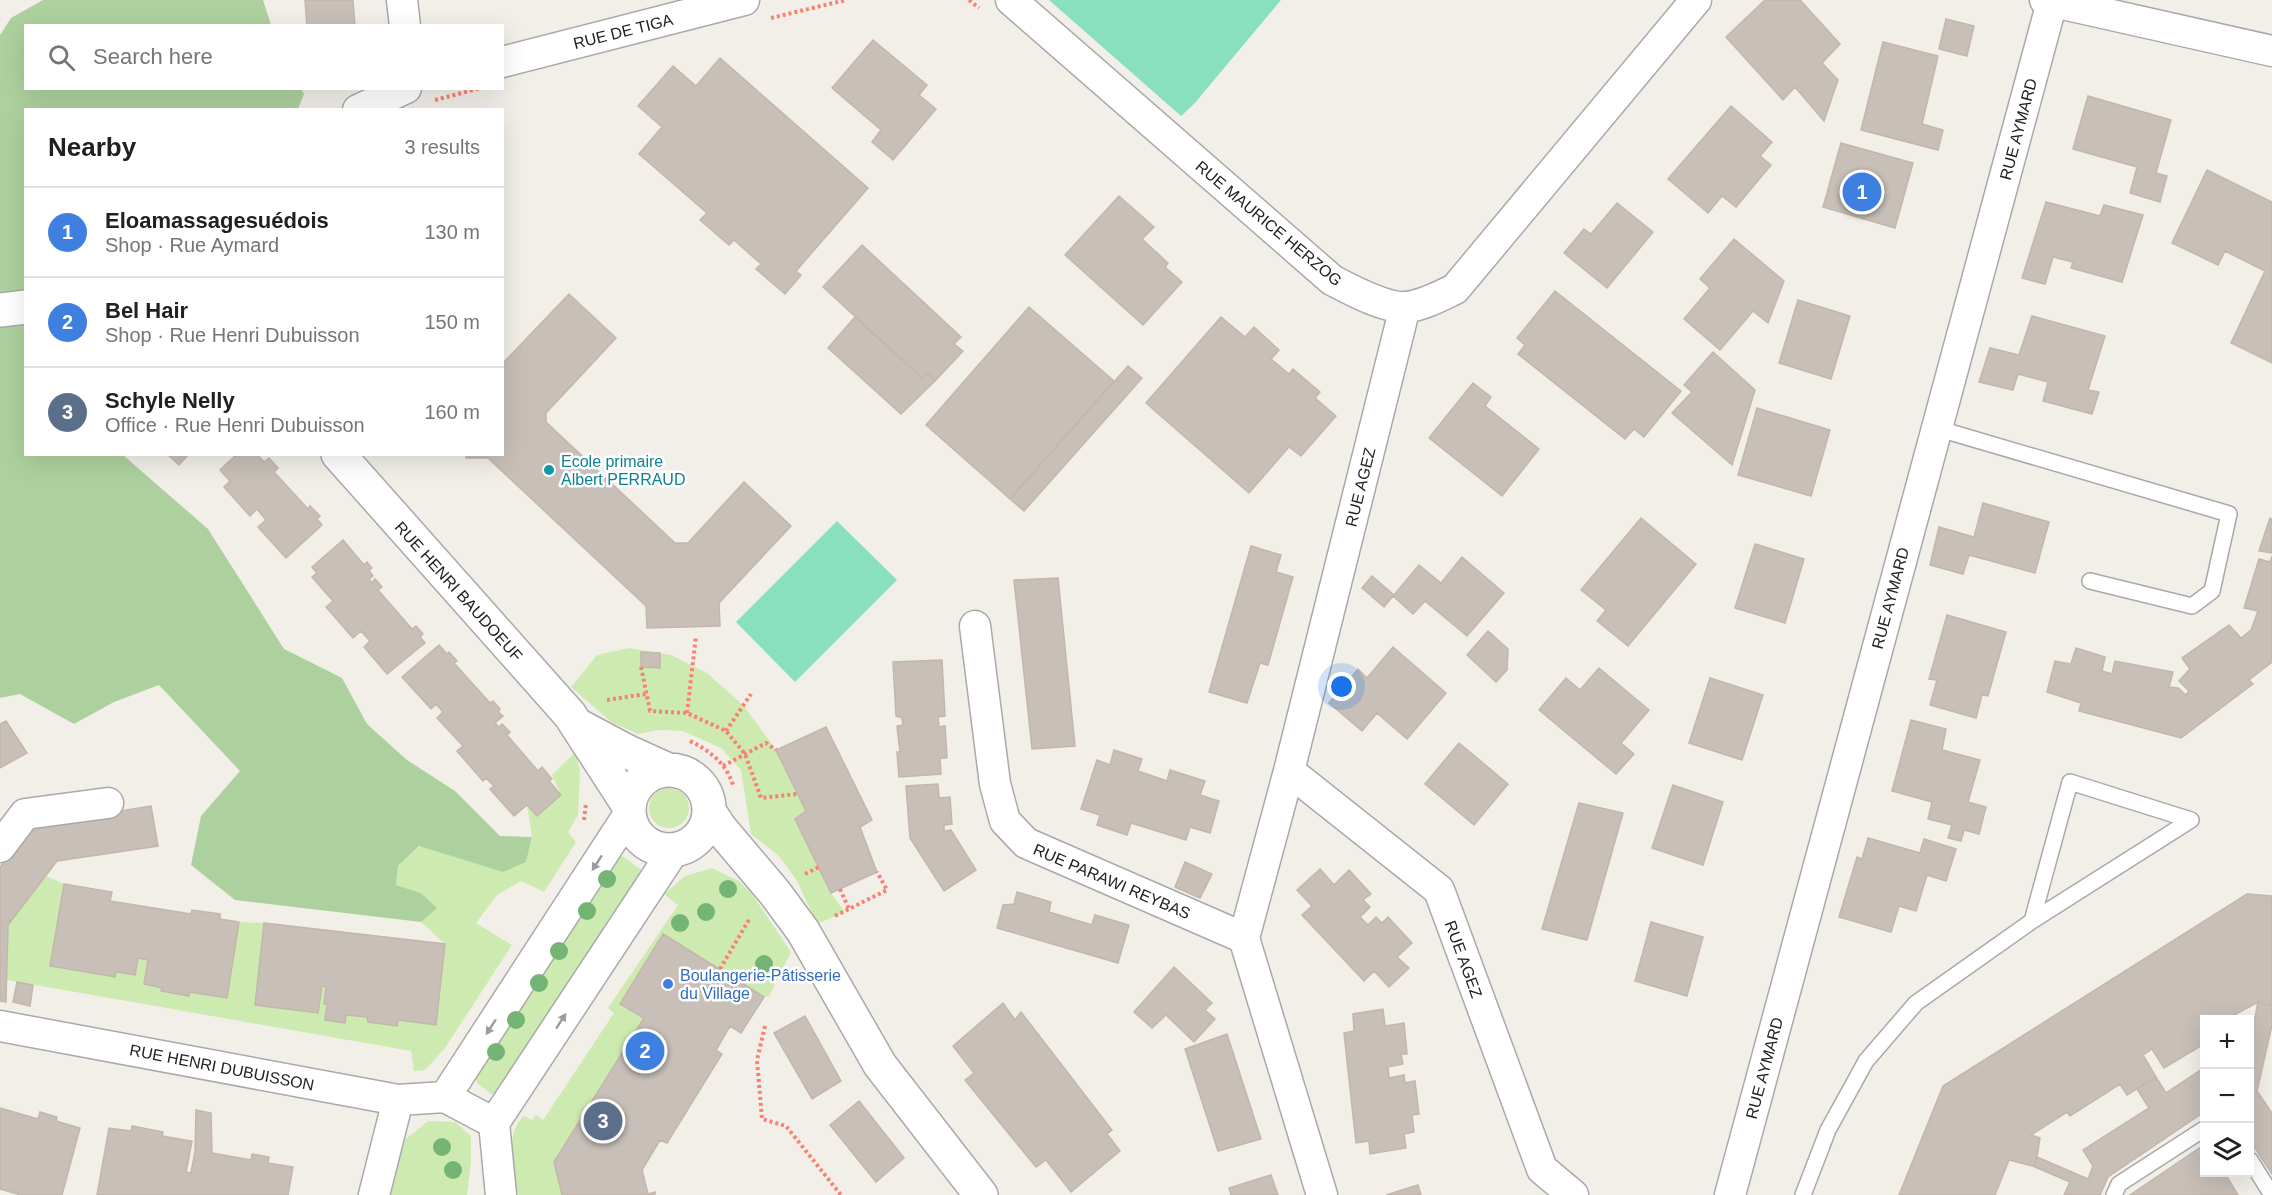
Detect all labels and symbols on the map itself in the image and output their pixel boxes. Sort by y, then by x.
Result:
street label: RUE DE TIGA [572,11,675,52]
street label: RUE AYMARD [1997,76,2040,182]
street label: RUE MAURICE HERZOG [1192,157,1345,289]
pin: 1 [1842,170,1882,214]
street label: RUE AGEZ [1342,446,1379,528]
place label: Ecole primaire Albert PERRAUD [561,453,685,488]
marker: Ecole primaire Albert PERRAUD [542,463,556,477]
street label: RUE HENRI BAUDOEUF [392,518,526,665]
street label: RUE AYMARD [1869,545,1912,651]
your location [1327,672,1356,701]
street label: RUE PARAWI REYBAS [1031,841,1193,922]
one-way arrow [592,855,603,871]
street label: RUE AGEZ [1442,918,1485,1000]
place label: Boulangerie-Pâtisserie du Village [680,967,841,1002]
marker: Boulangerie-Pâtisserie du Village [661,977,675,991]
one-way arrow [555,1013,566,1029]
street label: RUE AYMARD [1743,1015,1786,1121]
one-way arrow [485,1018,496,1035]
pin: 2 [626,1028,664,1074]
street label: RUE HENRI DUBUISSON [128,1041,316,1094]
pin: 3 [584,1098,622,1144]

